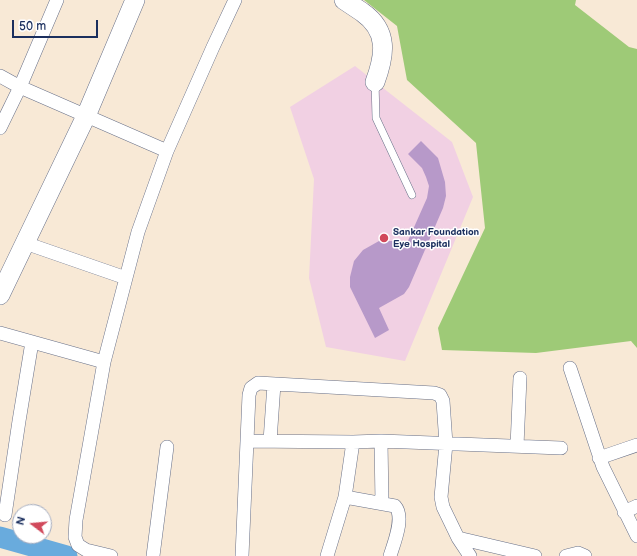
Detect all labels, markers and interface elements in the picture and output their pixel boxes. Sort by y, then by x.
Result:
scale bar [14,12,100,38]
text: 50 m [19,19,46,34]
place label: Sankar Foundation Eye Hospital [393,226,479,250]
marker: Sankar Foundation Eye Hospital [378,232,390,244]
north arrow [12,504,52,544]
text: N [14,515,28,527]

